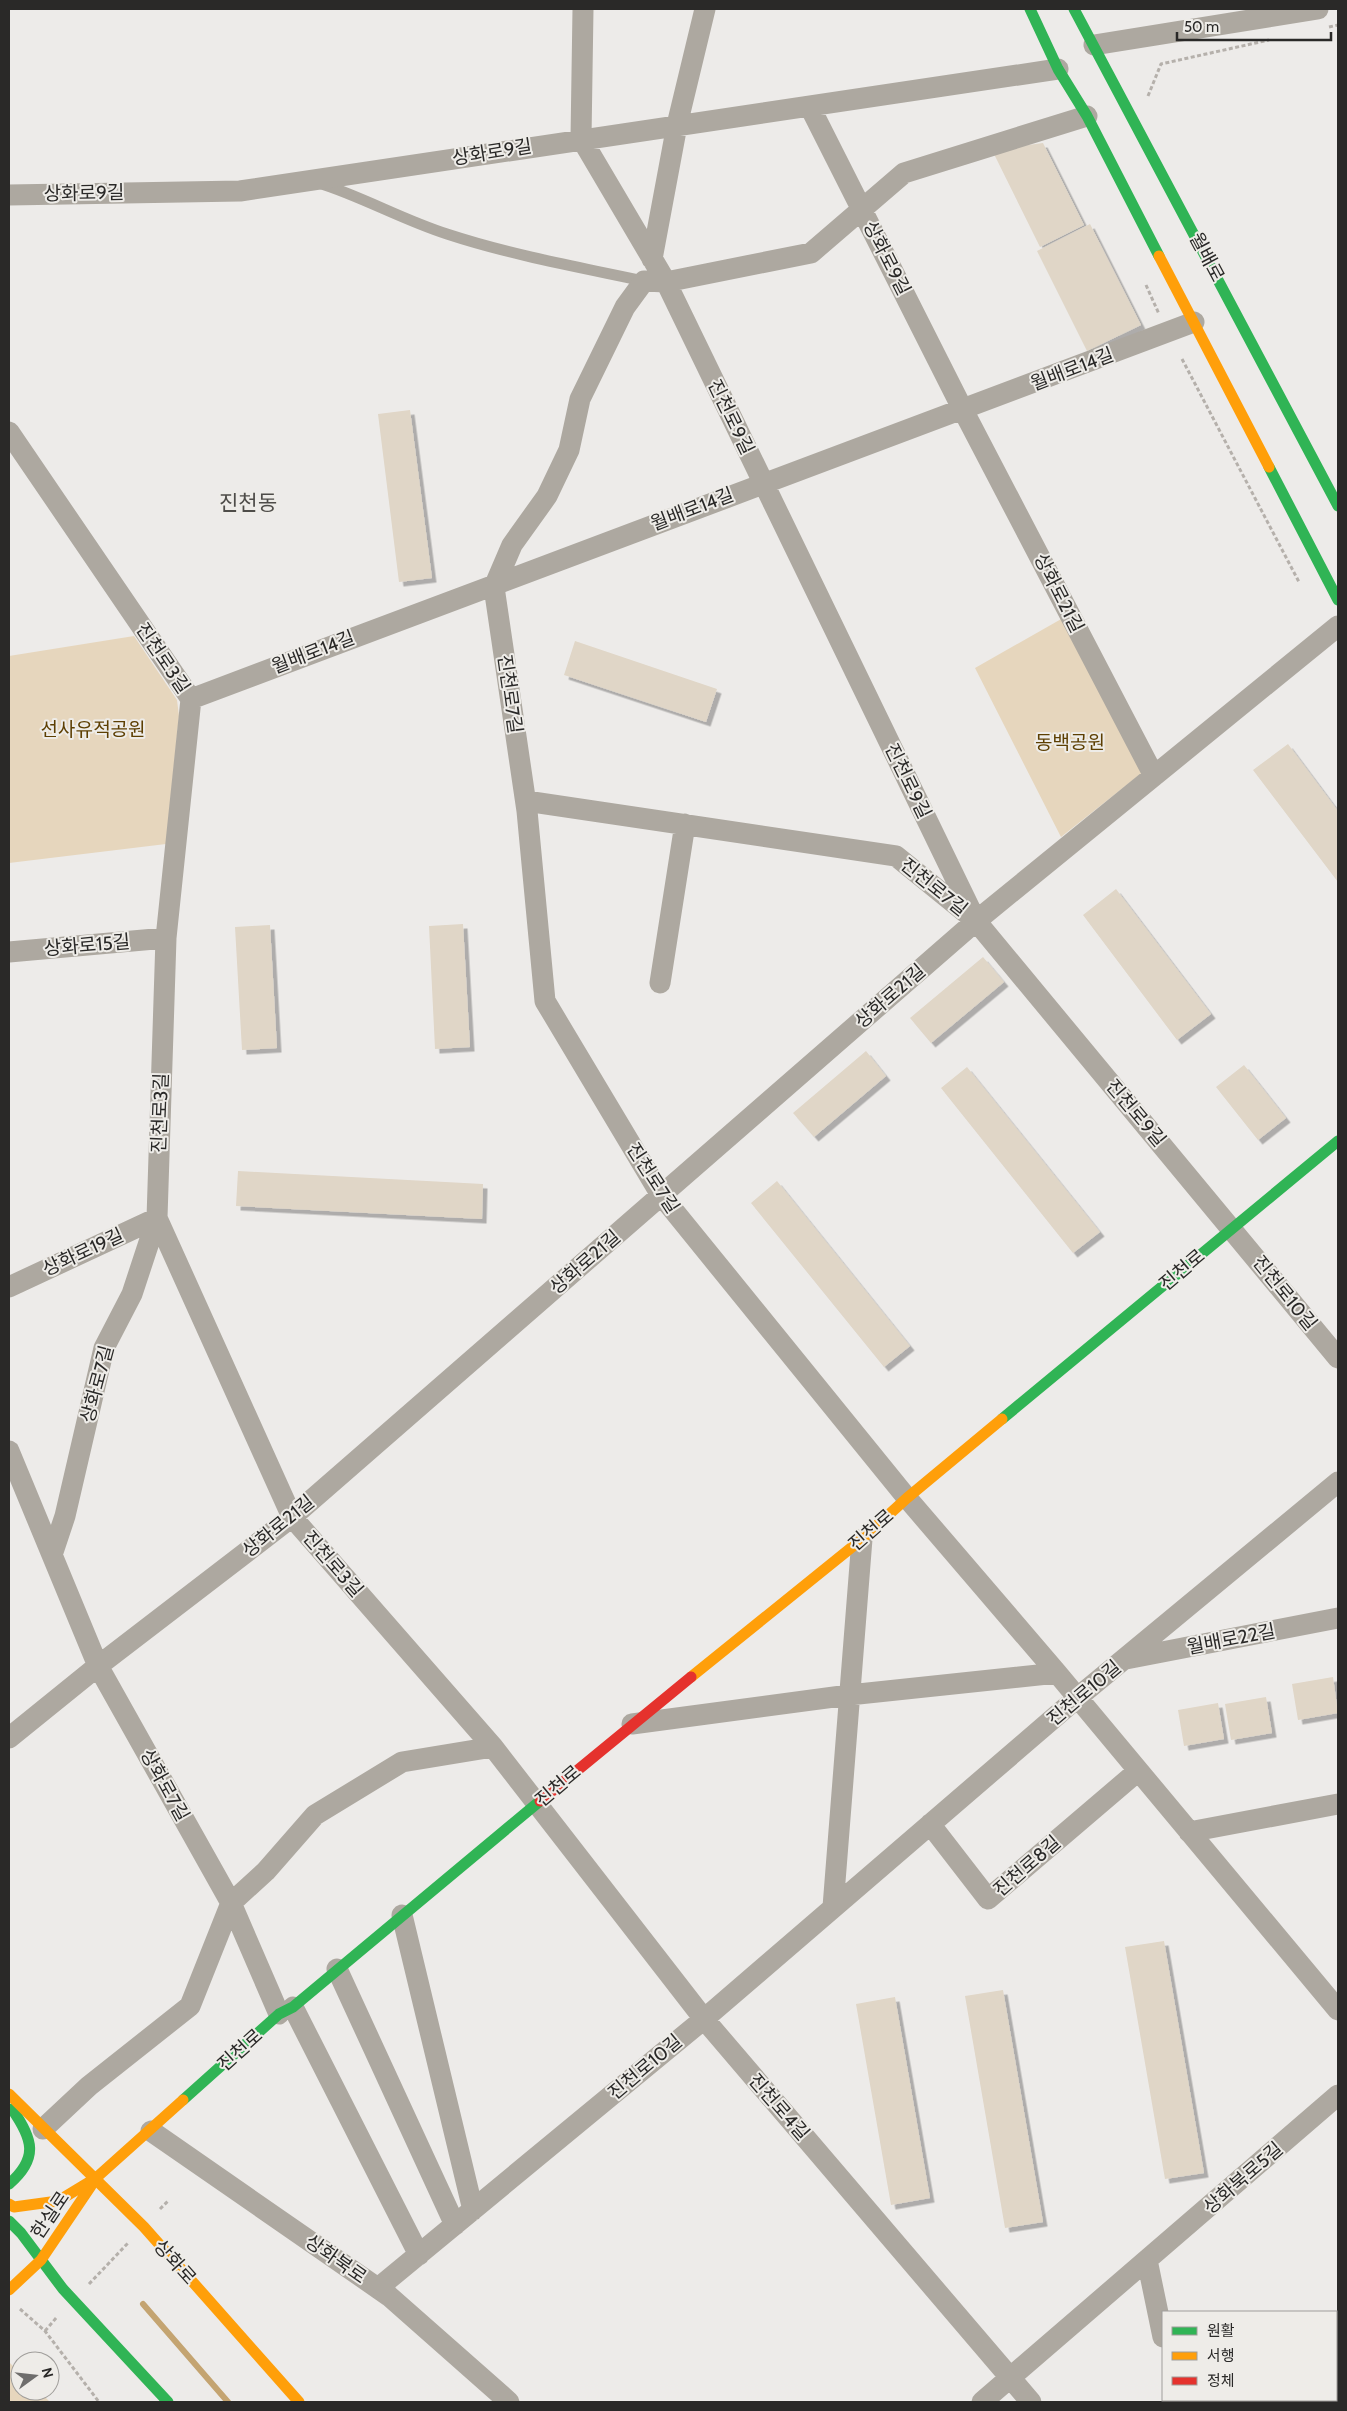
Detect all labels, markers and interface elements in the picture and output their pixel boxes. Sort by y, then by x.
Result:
scale bar [1177,10,1331,42]
text: 50 m [1184,18,1219,36]
street label: 상화로9길 [450,134,534,170]
street label: 상화로9길 [43,181,125,205]
street label: 상화로9길 [858,217,916,299]
street label: 월배로 [1185,228,1229,286]
street label: 월배로14길 [1027,343,1117,395]
street label: 진천로9길 [703,376,759,458]
street label: 월배로14길 [647,483,737,535]
district label: 진천동 [219,490,277,515]
street label: 상화로21길 [1029,549,1089,637]
street label: 진천로3길 [131,618,195,698]
street label: 월배로14길 [268,626,358,678]
street label: 진천로7길 [493,653,527,735]
park label: 선사유적공원 [41,718,145,741]
park label: 동백공원 [1035,731,1105,754]
street label: 진천로9길 [880,740,936,822]
street label: 진천로7길 [896,853,972,921]
street label: 상화로15길 [43,930,131,960]
street label: 상화로21길 [850,959,930,1033]
street label: 진천로3길 [147,1073,173,1153]
street label: 진천로9길 [1101,1075,1171,1151]
street label: 진천로7길 [622,1138,684,1218]
street label: 상화로19길 [39,1223,127,1281]
street label: 상화로21길 [545,1225,625,1299]
street label: 진천로 [1155,1244,1209,1296]
street label: 진천로10길 [1248,1251,1322,1335]
street label: 상화로7길 [76,1343,118,1425]
street label: 상화로21길 [237,1490,319,1562]
street label: 진천로 [844,1504,898,1556]
street label: 진천로3길 [298,1526,368,1602]
street label: 월배로22길 [1185,1619,1277,1659]
street label: 진천로10길 [1042,1655,1126,1731]
street label: 상화로7길 [136,1745,194,1825]
street label: 진천로 [531,1760,585,1812]
street label: 진천로8길 [989,1831,1065,1901]
street label: 진천로 [213,2024,267,2076]
street label: 진천로10길 [603,2029,687,2105]
street label: 진천로4길 [744,2069,814,2145]
street label: 상화북로5길 [1199,2137,1287,2219]
street label: 한실로 [26,2187,74,2243]
street label: 상화북로 [301,2230,371,2288]
street label: 상화로 [149,2235,201,2289]
legend [1162,2311,1337,2401]
text: 원활 [1207,2322,1235,2340]
text: 서행 [1207,2347,1235,2365]
north arrow [10,2351,60,2401]
text: N [38,2366,58,2380]
text: 정체 [1207,2372,1235,2390]

